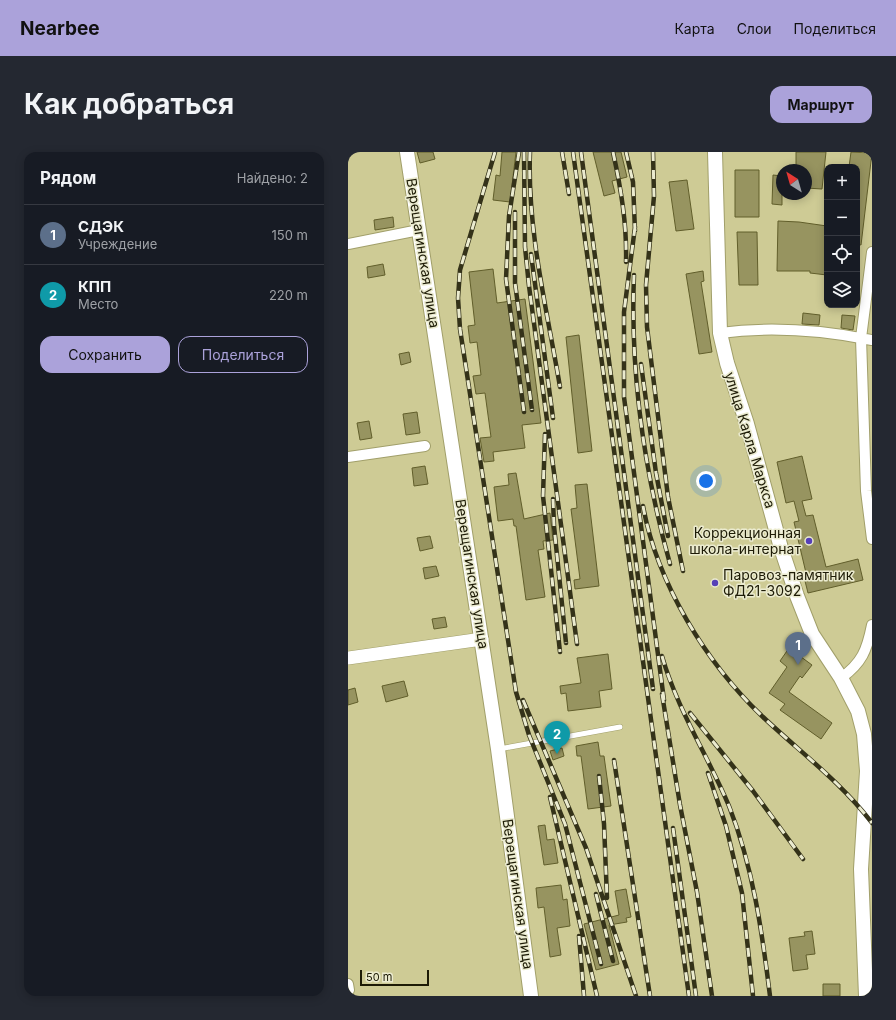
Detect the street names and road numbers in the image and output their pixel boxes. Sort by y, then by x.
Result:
street label: Верещагинская улица [403,177,444,329]
street label: улица Карла Маркса [722,370,779,510]
street label: Верещагинская улица [452,498,493,650]
street label: Верещагинская улица [500,818,537,970]

